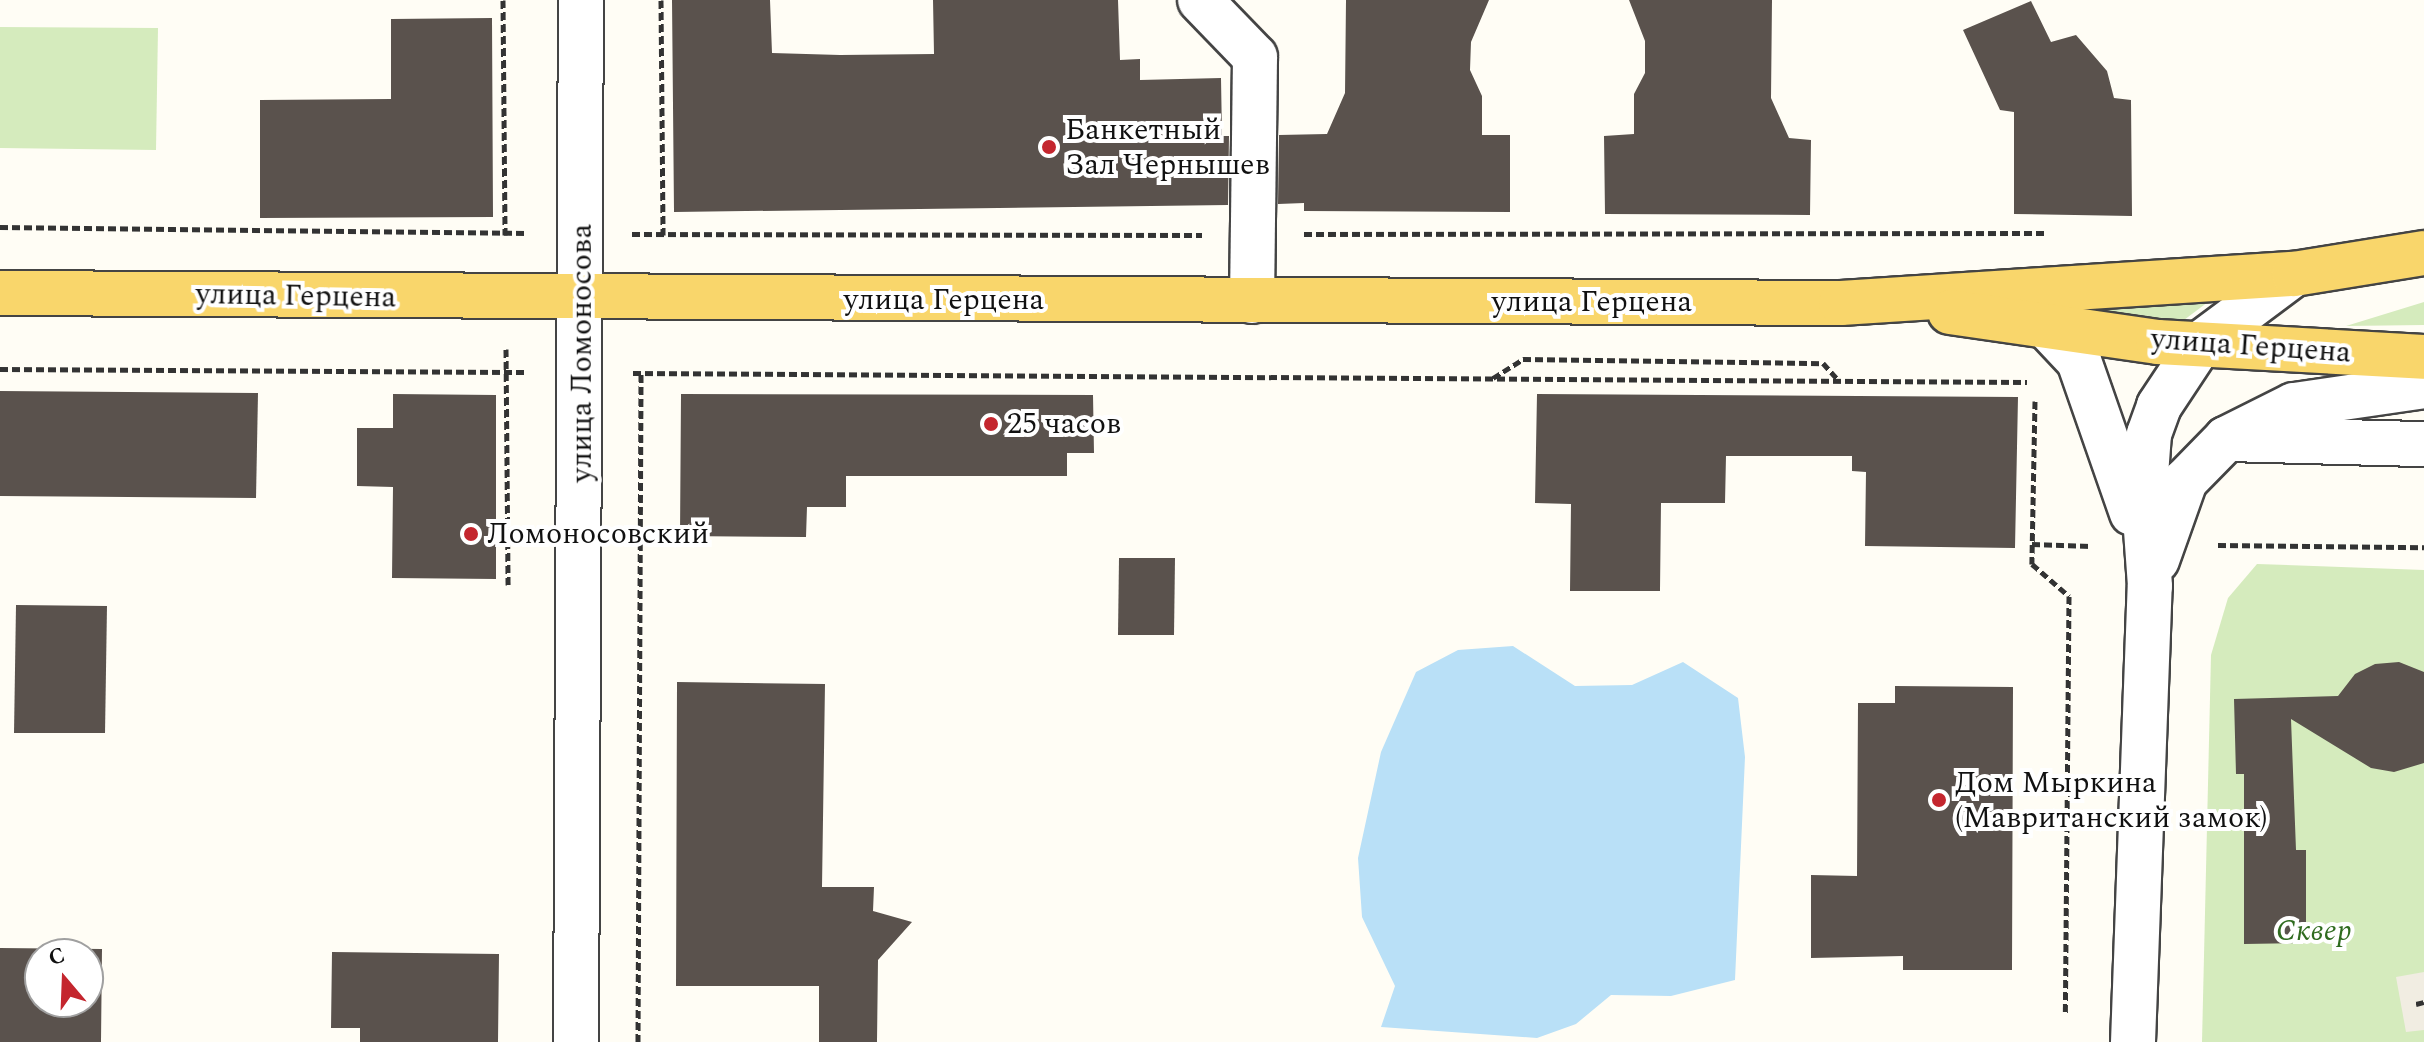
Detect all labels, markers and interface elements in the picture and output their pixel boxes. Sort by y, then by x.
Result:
place label: Банкетный Зал Чернышев [1065,112,1270,182]
marker: Банкетный Зал Чернышев [1040,138,1058,156]
street label: улица Ломоносова [564,224,600,482]
street label: улица Герцена [195,276,397,316]
street label: улица Герцена [844,282,1044,318]
street label: улица Герцена [1492,284,1692,320]
street label: улица Герцена [2150,321,2352,371]
place label: 25 часов [1007,406,1121,442]
marker: 25 часов [982,415,1000,433]
place label: Ломоносовский [487,516,709,552]
marker: Ломоносовский [462,525,480,543]
place label: Дом Мыркина (Мавританский замок) [1955,765,2268,836]
marker: Дом Мыркина (Мавританский замок) [1930,791,1948,809]
park label: Сквер [2276,913,2352,949]
north arrow [24,938,104,1018]
text: С [44,939,69,975]

